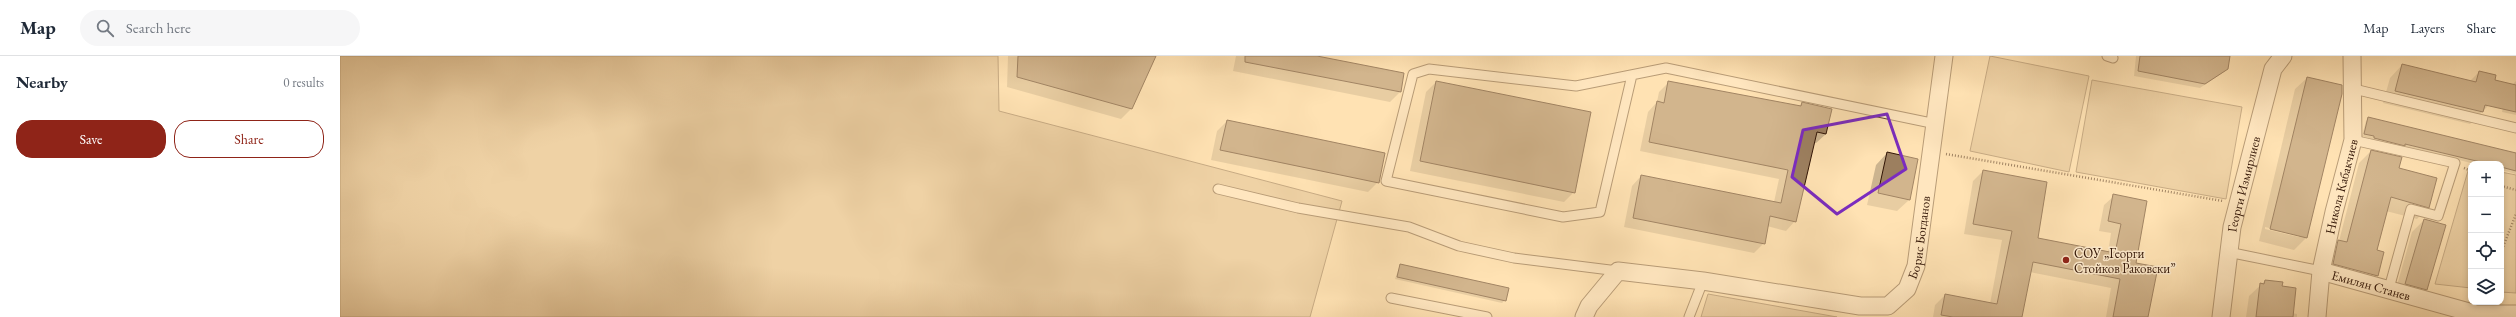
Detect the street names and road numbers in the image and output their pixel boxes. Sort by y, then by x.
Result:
street label: Георги Измирлиев [2223,134,2264,233]
street label: Никола Кабакчиев [2321,137,2362,236]
street label: Борис Богданов [1904,194,1934,282]
street label: Емилян Станев [2330,266,2413,305]

